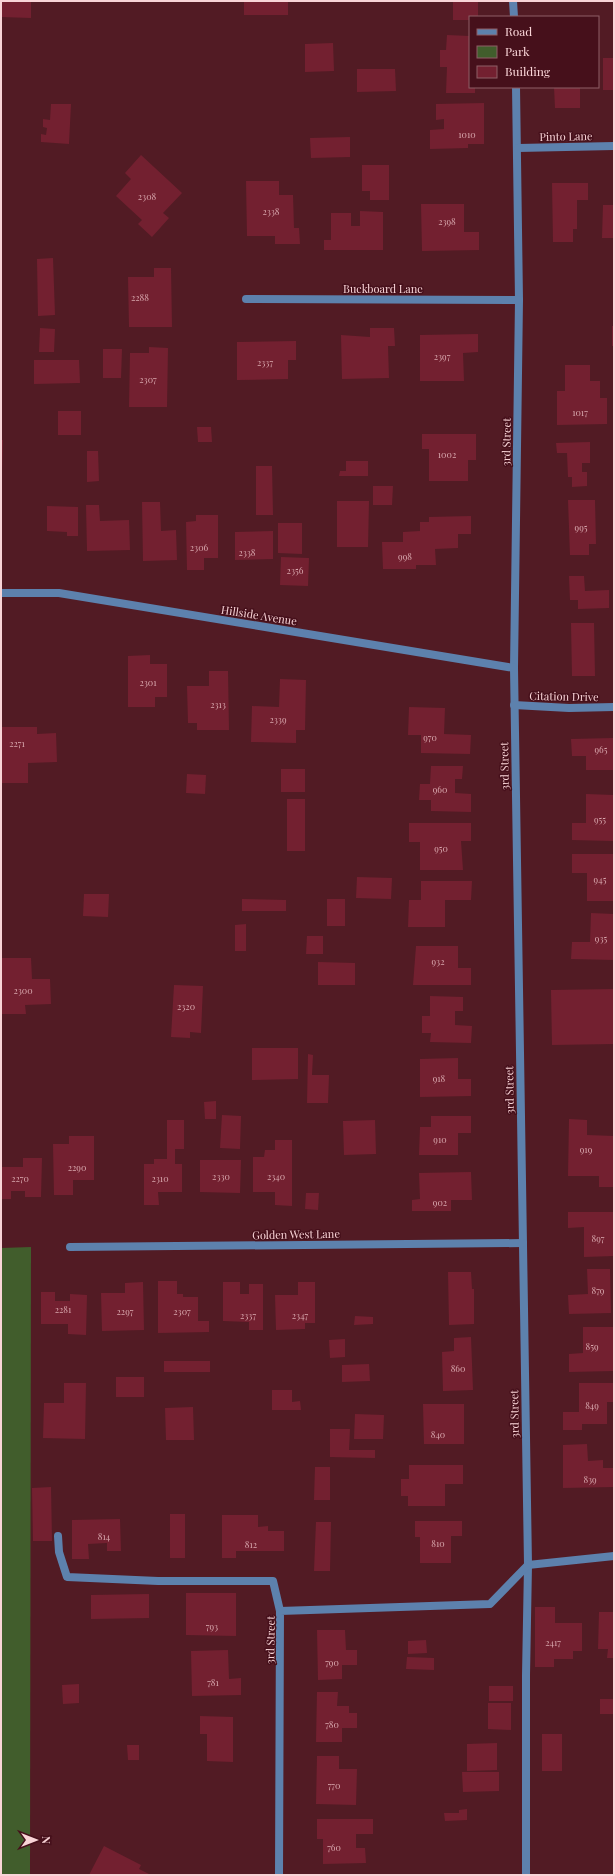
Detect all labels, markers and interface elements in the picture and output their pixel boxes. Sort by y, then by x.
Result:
legend [469,16,599,88]
text: Road [505,23,532,39]
text: Park [505,43,530,59]
text: Building [505,63,551,79]
house number: 1010 [458,128,476,140]
street label: Pinto Lane [539,128,593,144]
house number: 2308 [138,190,157,202]
house number: 2338 [262,205,280,217]
house number: 2398 [438,215,456,227]
street label: Buckboard Lane [343,281,423,296]
house number: 2288 [131,291,149,303]
house number: 2397 [434,350,451,362]
house number: 2337 [257,356,273,368]
house number: 2307 [139,373,157,385]
house number: 1017 [572,406,588,418]
street label: 3rd Street [498,418,514,466]
house number: 1002 [438,448,456,460]
house number: 995 [575,521,588,533]
house number: 2306 [190,541,209,553]
house number: 2338 [238,546,256,558]
house number: 998 [398,550,412,562]
house number: 2356 [287,564,304,576]
street label: Hillside Avenue [220,602,298,628]
house number: 2301 [139,676,157,688]
street label: Citation Drive [529,688,599,704]
house number: 2313 [210,698,226,710]
house number: 2339 [269,713,287,725]
house number: 970 [423,731,437,743]
house number: 2271 [9,737,25,749]
street label: 3rd Street [496,742,512,790]
house number: 965 [595,743,608,755]
house number: 960 [433,783,447,795]
house number: 955 [594,813,606,825]
house number: 950 [434,842,448,854]
house number: 945 [594,873,607,885]
house number: 935 [595,932,607,944]
house number: 932 [432,955,444,967]
house number: 2300 [13,984,33,996]
house number: 2320 [177,1000,195,1012]
street label: 3rd Street [501,1066,517,1114]
house number: 918 [433,1072,446,1084]
house number: 910 [433,1133,447,1145]
house number: 919 [580,1143,593,1155]
house number: 2290 [68,1161,86,1173]
house number: 2330 [212,1170,230,1182]
house number: 2340 [267,1170,285,1182]
house number: 2270 [11,1172,29,1184]
house number: 2310 [151,1172,169,1184]
house number: 902 [433,1196,447,1208]
street label: Golden West Lane [252,1226,340,1242]
house number: 897 [592,1232,605,1244]
house number: 879 [592,1284,605,1296]
house number: 2281 [55,1303,72,1315]
house number: 2297 [117,1305,134,1317]
house number: 2307 [173,1305,191,1317]
house number: 2337 [240,1309,256,1321]
house number: 2347 [292,1309,309,1321]
house number: 859 [586,1340,599,1352]
house number: 860 [451,1362,465,1374]
street label: 3rd Street [506,1390,522,1438]
house number: 849 [585,1399,599,1411]
house number: 840 [431,1428,445,1440]
house number: 839 [583,1473,597,1485]
house number: 814 [98,1530,111,1542]
house number: 810 [431,1537,445,1549]
house number: 812 [245,1538,257,1550]
street label: 3rd Street [262,1616,278,1664]
house number: 793 [206,1620,218,1632]
house number: 2417 [545,1636,561,1648]
house number: 790 [325,1656,339,1668]
house number: 781 [207,1676,219,1688]
house number: 780 [325,1718,339,1730]
house number: 770 [328,1779,340,1791]
north arrow [16,1820,56,1860]
text: N [39,1836,54,1844]
house number: 760 [327,1841,341,1853]

